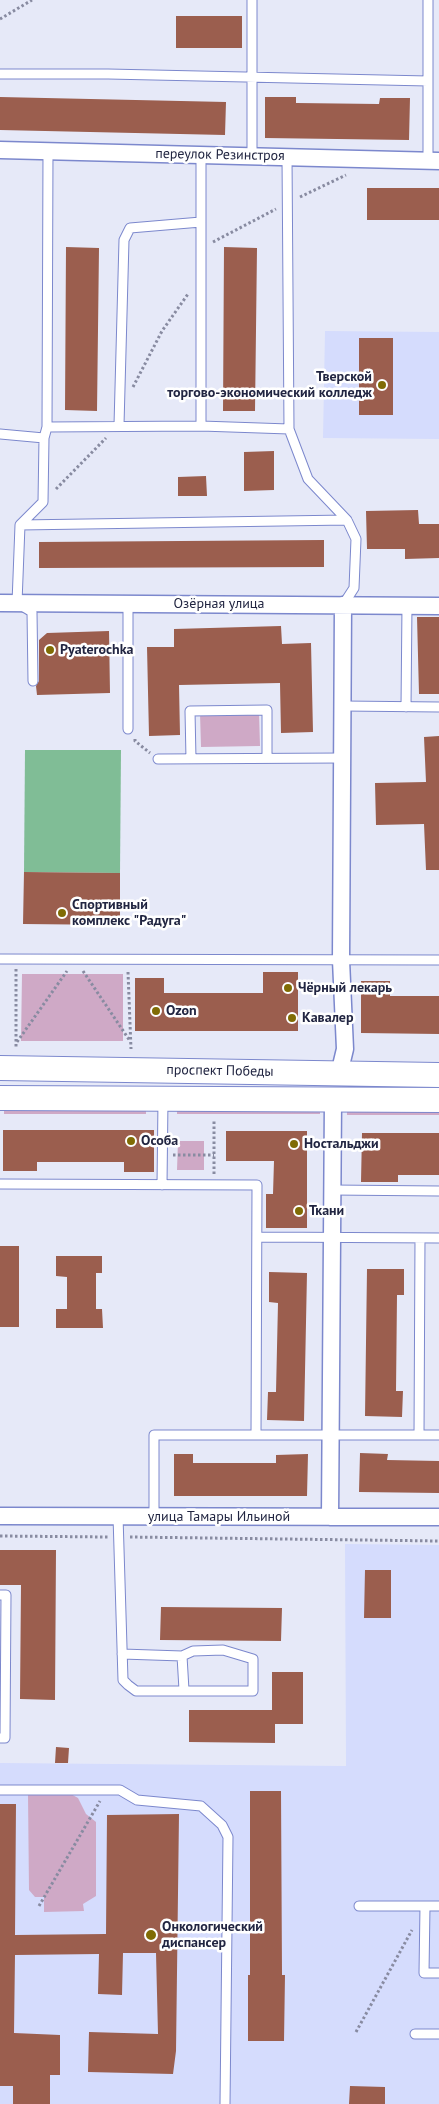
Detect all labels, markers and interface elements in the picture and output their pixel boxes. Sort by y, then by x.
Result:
street label: переулок Резинстроя [155,145,285,165]
place label: Тверской торгово-экономический колледж [167,369,372,402]
marker: Тверской торгово-экономический колледж [376,379,388,391]
street label: Озёрная улица [174,596,264,612]
place label: Pyaterochka [60,642,134,658]
marker: Pyaterochka [44,644,56,656]
place label: Спортивный комплекс "Радуга" [72,897,186,930]
marker: Спортивный комплекс "Радуга" [56,907,68,919]
place label: Чёрный лекарь [298,980,392,996]
marker: Чёрный лекарь [282,982,294,994]
place label: Ozon [166,1003,197,1019]
marker: Ozon [150,1005,162,1017]
place label: Кавалер [302,1010,354,1026]
marker: Кавалер [286,1012,298,1024]
street label: проспект Победы [166,1062,274,1080]
place label: Особа [141,1133,178,1149]
marker: Особа [125,1135,137,1147]
place label: Ностальджи [304,1136,379,1152]
marker: Ностальджи [288,1138,300,1150]
place label: Ткани [309,1203,344,1219]
marker: Ткани [293,1205,305,1217]
street label: улица Тамары Ильиной [148,1509,290,1525]
place label: Онкологический диспансер [162,1919,263,1951]
marker: Онкологический диспансер [144,1928,158,1942]

